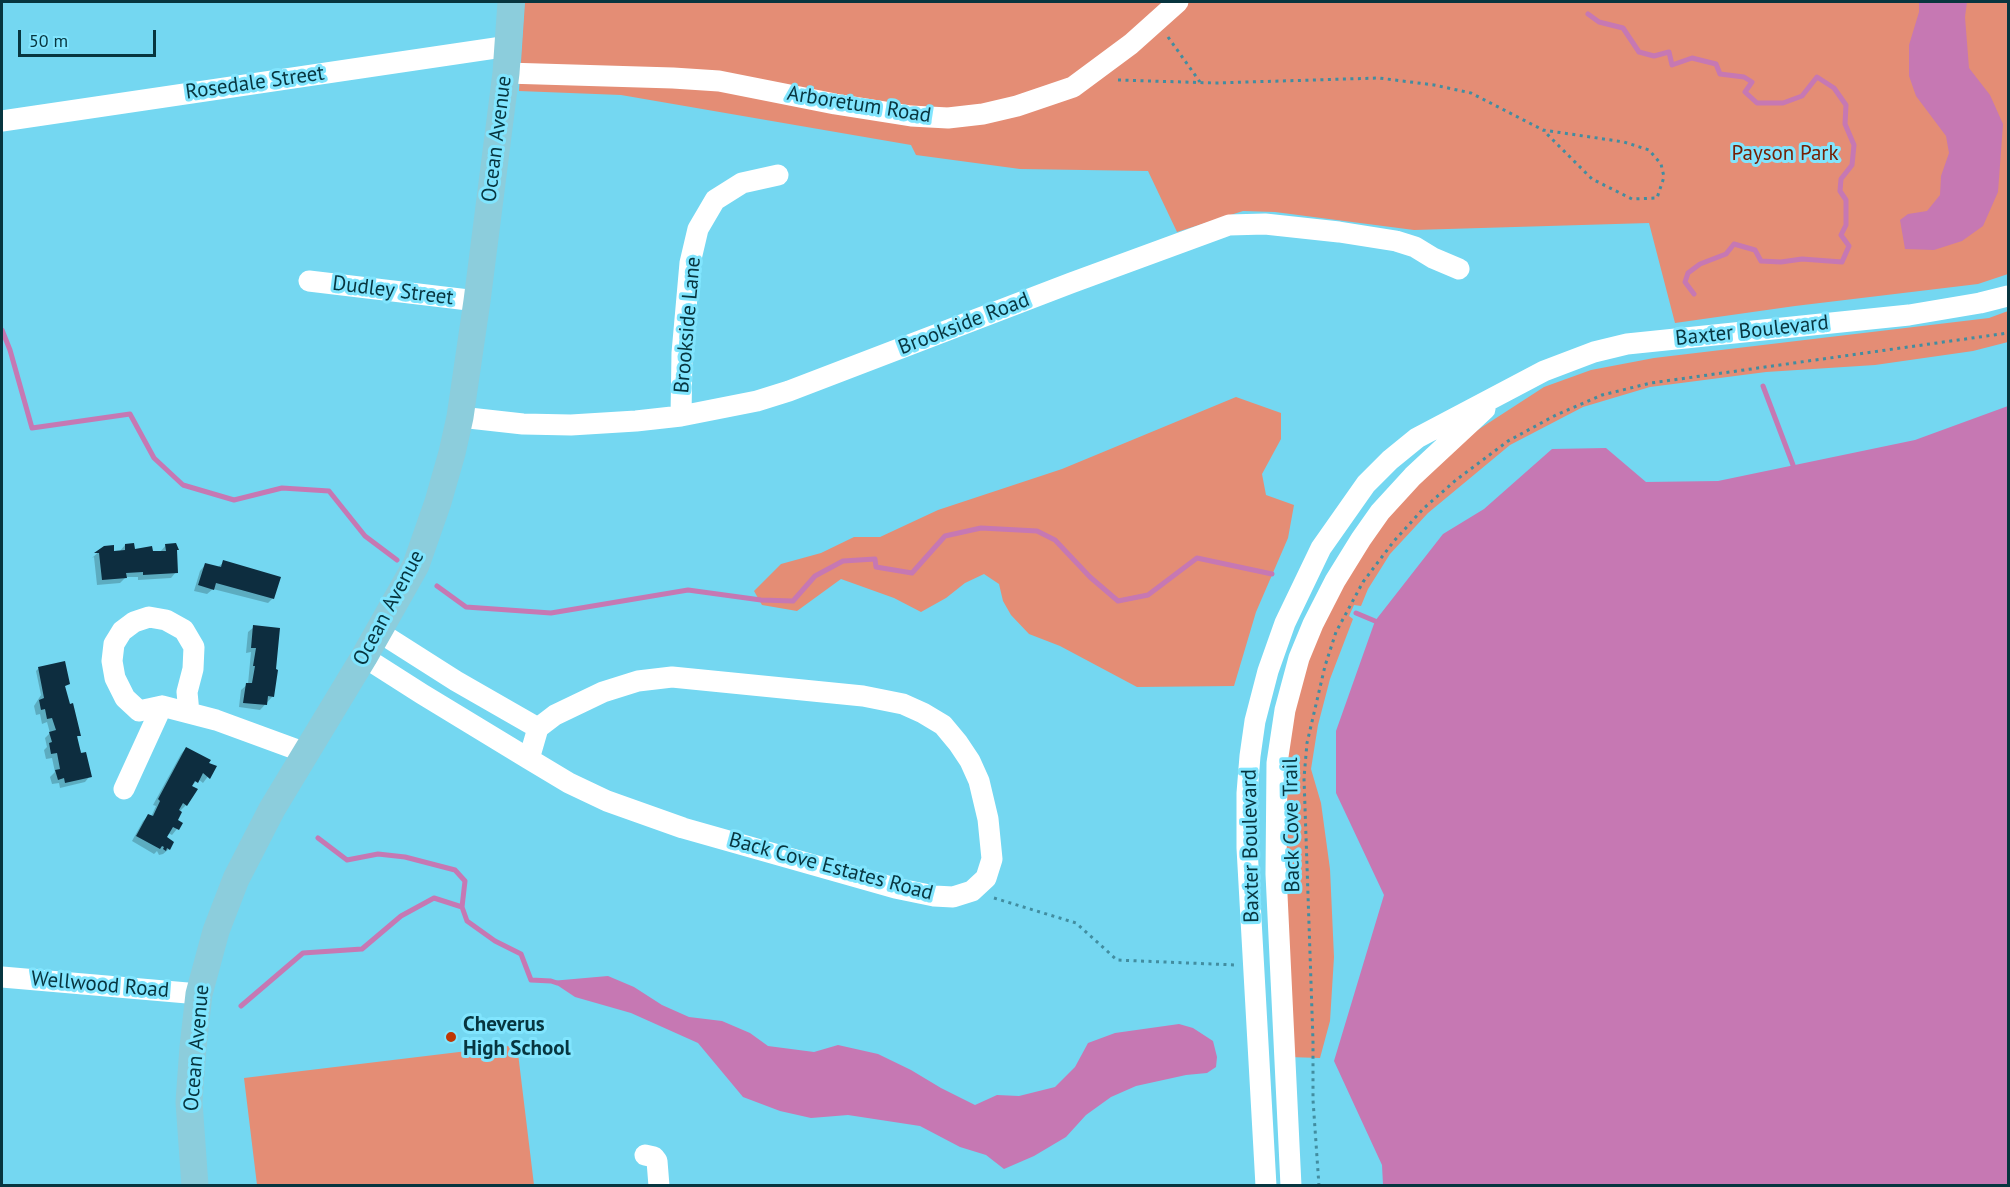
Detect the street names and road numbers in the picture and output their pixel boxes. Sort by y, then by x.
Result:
street label: Rosedale Street [184,61,326,105]
street label: Ocean Avenue [477,74,517,204]
street label: Arboretum Road [785,81,933,129]
street label: Brookside Lane [669,256,707,394]
street label: Dudley Street [331,271,455,311]
street label: Brookside Road [895,287,1033,361]
street label: Baxter Boulevard [1674,310,1830,352]
street label: Ocean Avenue [348,546,430,670]
street label: Back Cove Trail [1278,757,1306,893]
street label: Baxter Boulevard [1237,769,1265,923]
street label: Back Cove Estates Road [726,828,936,906]
street label: Wellwood Road [30,966,170,1004]
street label: Ocean Avenue [179,984,215,1112]

